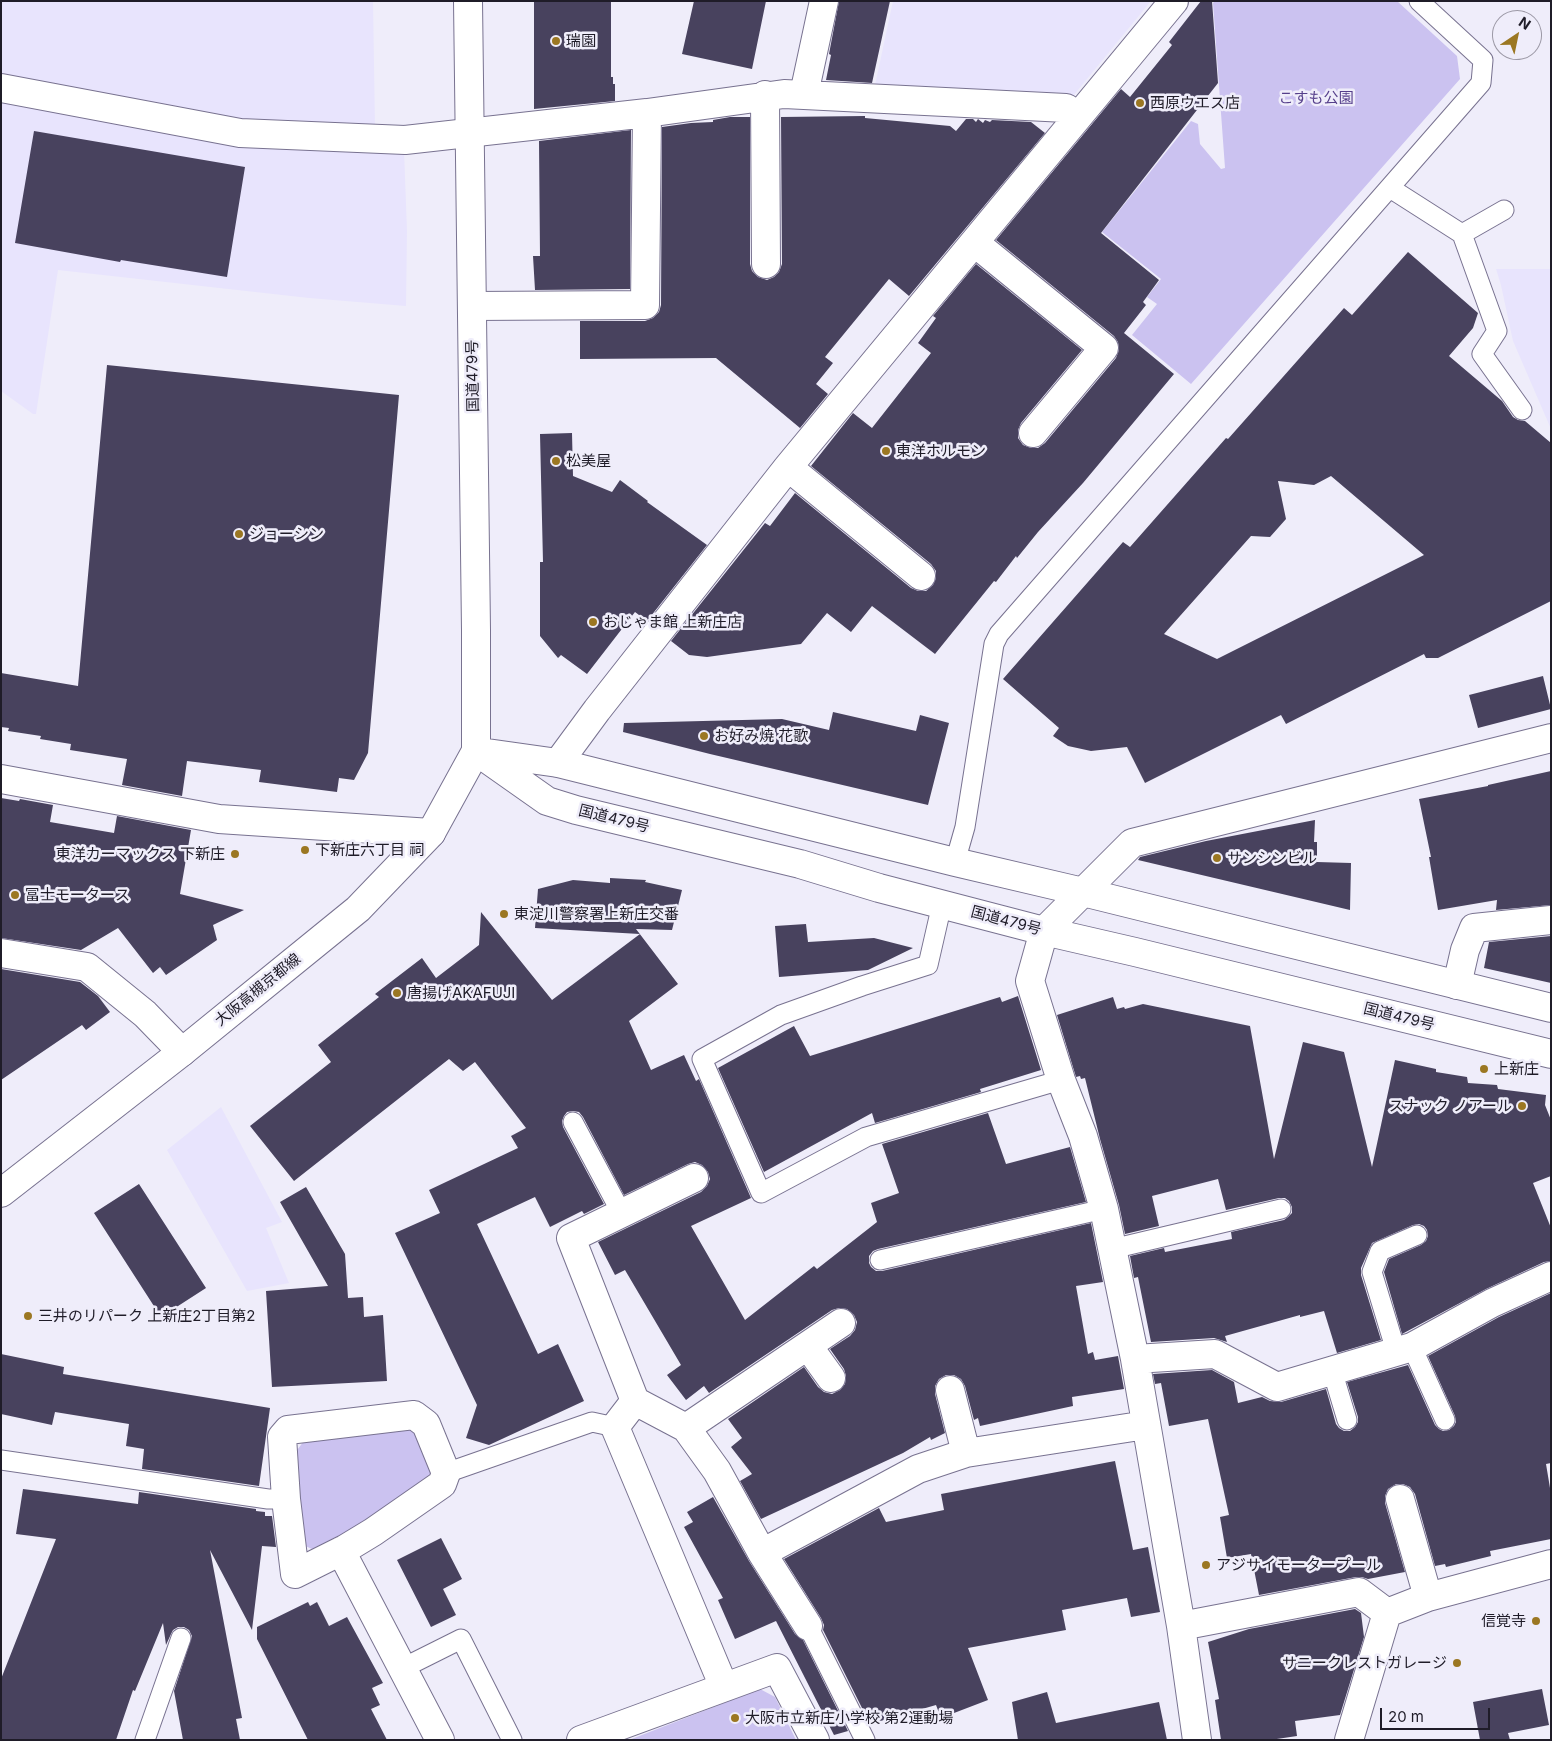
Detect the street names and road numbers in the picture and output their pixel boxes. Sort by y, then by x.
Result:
street label: 国道479号 [463,340,483,412]
street label: 国道479号 [577,802,651,836]
street label: 国道479号 [969,903,1043,939]
street label: 大阪高槻京都線 [212,950,304,1030]
street label: 国道479号 [1362,1000,1436,1034]

